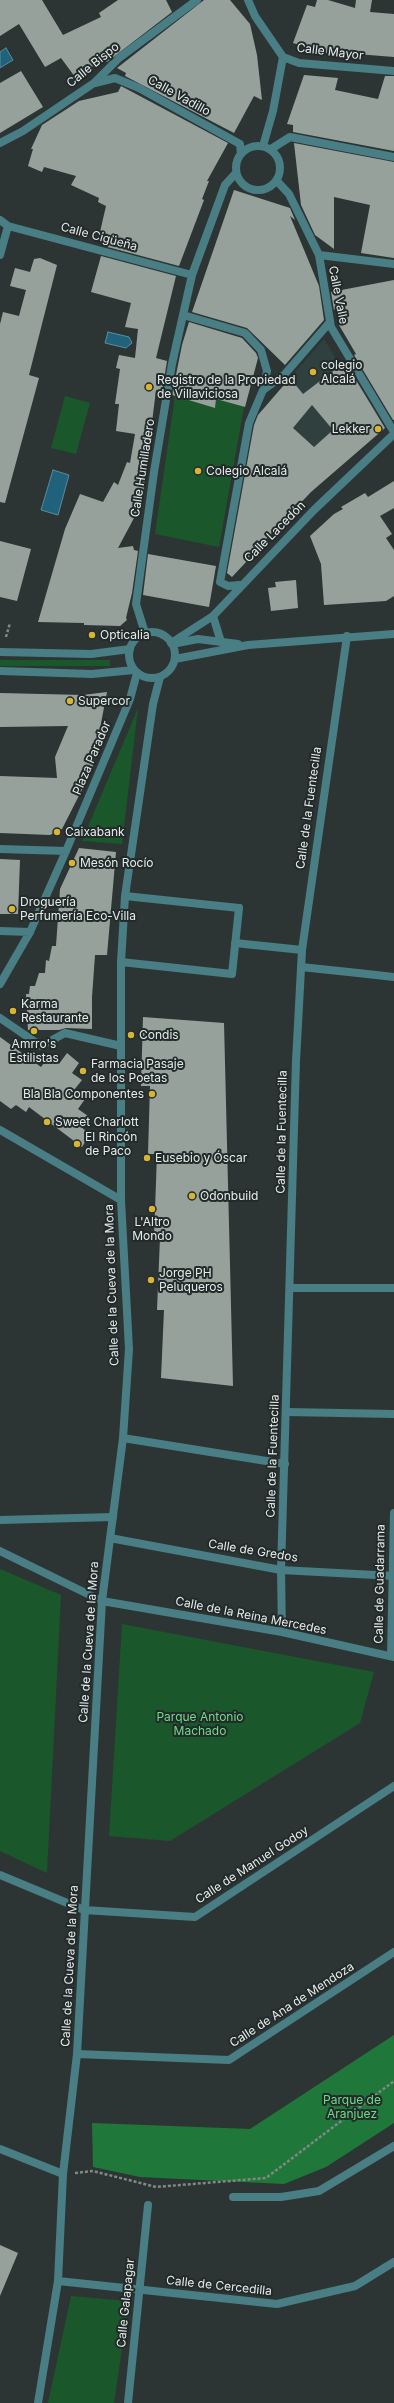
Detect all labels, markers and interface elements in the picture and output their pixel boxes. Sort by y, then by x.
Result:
street label: Calle Bispo [64,39,122,91]
street label: Calle Mayor [296,41,364,63]
street label: Calle Vadillo [145,73,213,119]
street label: Calle Cigüeña [59,220,139,254]
street label: Calle Valle [325,265,351,325]
place label: colegio Alcalá [321,358,362,386]
marker: colegio Alcalá [308,367,318,377]
place label: Registro de la Propiedad de Villaviciosa [157,373,296,401]
marker: Registro de la Propiedad de Villaviciosa [144,382,154,392]
street label: Calle Humilladero [128,418,158,518]
place label: Lekker [332,422,370,436]
marker: Lekker [373,424,383,434]
place label: Colegio Alcalá [206,464,287,478]
marker: Colegio Alcalá [193,466,203,476]
street label: Calle Lacedón [241,498,309,566]
place label: Opticalia [100,628,150,642]
marker: Opticalia [87,630,97,640]
place label: Supercor [78,694,130,708]
marker: Supercor [65,696,75,706]
street label: Plaza Parador [70,719,114,797]
street label: Calle de la Fuentecilla [293,746,325,870]
place label: Caixabank [65,825,125,839]
marker: Caixabank [52,827,62,837]
place label: Mesón Rocío [80,856,154,870]
marker: Mesón Rocío [67,858,77,868]
place label: Droguería Perfumería Eco-Villa [20,895,136,923]
marker: Droguería Perfumería Eco-Villa [7,904,17,914]
place label: Karma Restaurante [21,997,89,1025]
marker: Karma Restaurante [8,1006,18,1016]
marker: Amrro's Estilistas [29,1026,39,1036]
place label: Condis [139,1028,179,1042]
marker: Condis [126,1030,136,1040]
place label: Amrro's Estilistas [9,1037,59,1065]
place label: Farmacia Pasaje de los Poetas [91,1057,184,1085]
marker: Farmacia Pasaje de los Poetas [78,1066,88,1076]
street label: Calle de la Fuentecilla [274,1070,290,1194]
place label: Bla Bla Componentes [23,1087,144,1101]
marker: Bla Bla Componentes [147,1089,157,1099]
place label: Sweet Charlott [55,1115,139,1129]
marker: Sweet Charlott [42,1117,52,1127]
place label: El Rincón de Paco [85,1130,137,1158]
marker: El Rincón de Paco [72,1139,82,1149]
place label: Eusebio y Óscar [155,1151,247,1165]
marker: Eusebio y Óscar [142,1153,152,1163]
place label: Odonbuild [200,1189,258,1203]
marker: Odonbuild [187,1191,197,1201]
street label: Calle de la Cueva de la Mora [102,1204,122,1366]
marker: L'Altro Mondo [147,1204,157,1214]
place label: L'Altro Mondo [132,1215,172,1243]
place label: Jorge PH Peluqueros [159,1266,223,1294]
marker: Jorge PH Peluqueros [146,1275,156,1285]
street label: Calle de la Fuentecilla [264,1394,282,1518]
street label: Calle de Guadarrama [372,1524,388,1644]
street label: Calle de Gredos [207,1537,299,1565]
street label: Calle de la Cueva de la Mora [76,1561,102,1723]
street label: Calle de la Reina Mercedes [174,1594,328,1638]
park label: Parque Antonio Machado [156,1710,244,1738]
street label: Calle de Manuel Godoy [193,1823,311,1907]
street label: Calle de la Cueva de la Mora [59,1885,81,2047]
street label: Calle de Ana de Mendoza [227,1959,357,2051]
park label: Parque de Aranjuez [323,2093,381,2121]
street label: Calle Galapagar [114,2258,138,2348]
street label: Calle de Cercedilla [165,2273,273,2299]

